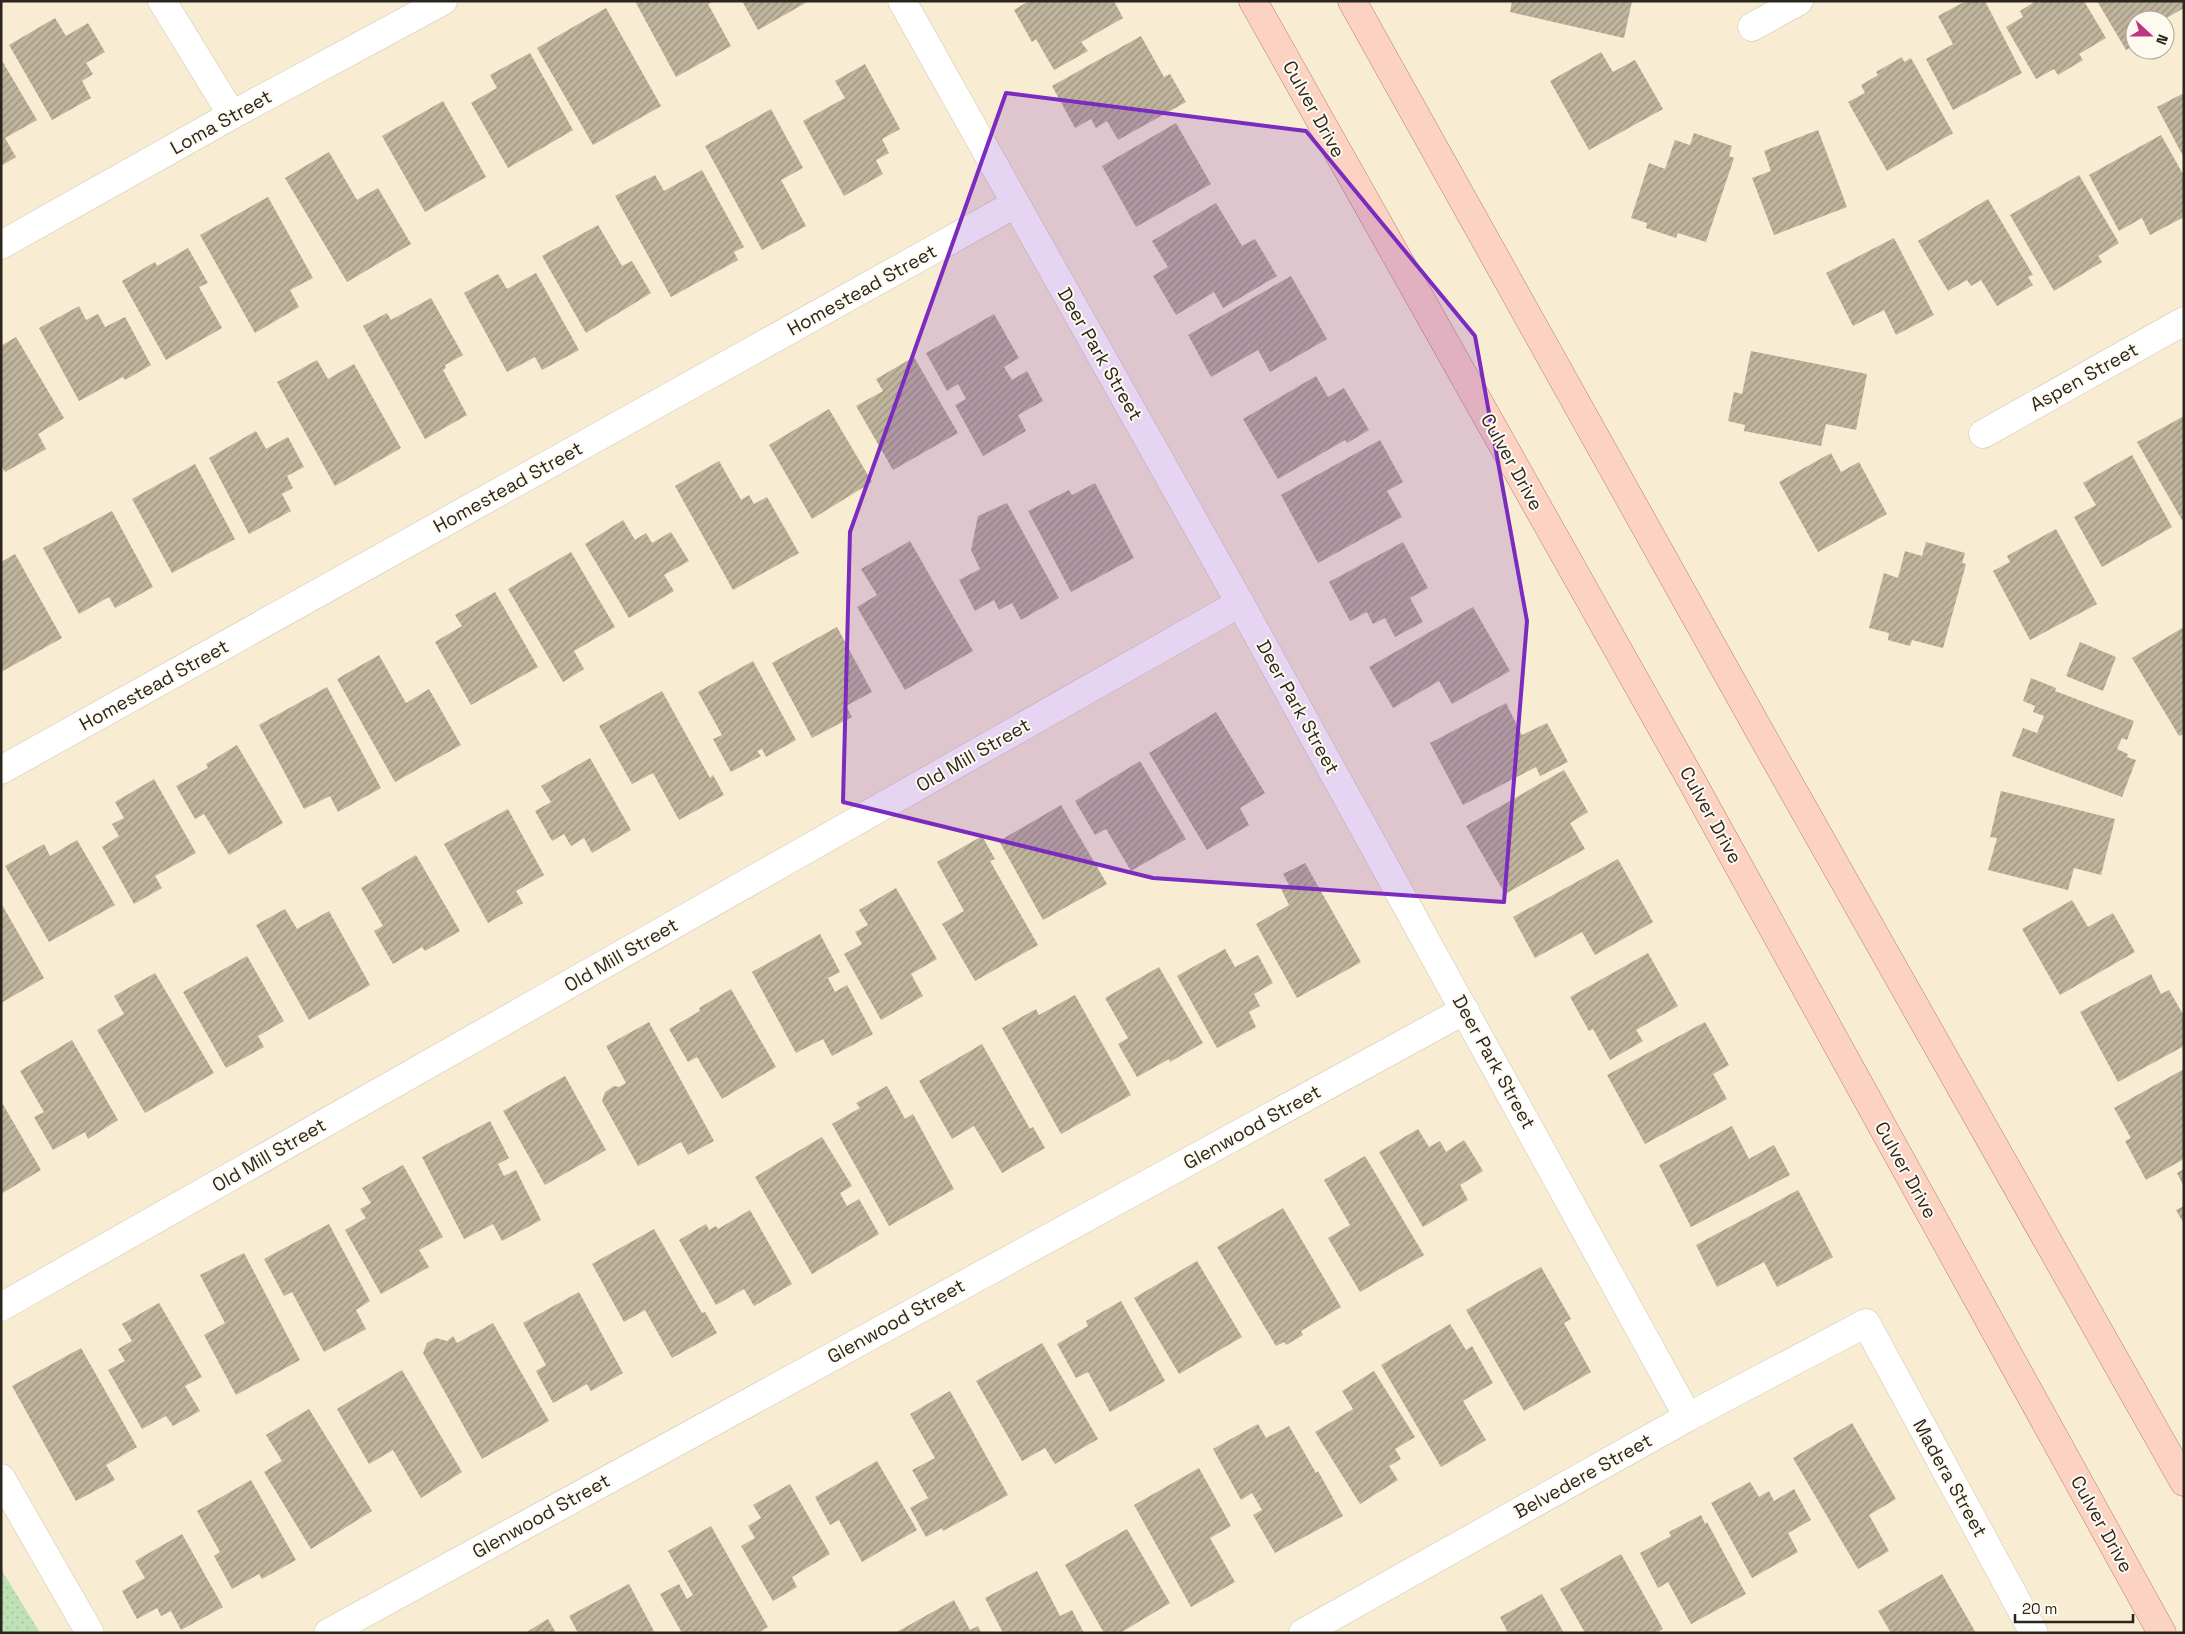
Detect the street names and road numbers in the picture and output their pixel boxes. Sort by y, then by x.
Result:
street label: Culver Drive [1277,56,1351,162]
street label: Loma Street [166,84,276,160]
street label: Homestead Street [783,239,941,341]
street label: Deer Park Street [1052,283,1148,425]
street label: Aspen Street [2025,337,2143,417]
street label: Culver Drive [1475,409,1549,515]
street label: Homestead Street [429,436,587,538]
street label: Homestead Street [75,634,233,736]
street label: Deer Park Street [1251,636,1345,778]
street label: Old Mill Street [911,712,1035,798]
street label: Culver Drive [1674,762,1748,868]
street label: Old Mill Street [559,912,683,998]
street label: Deer Park Street [1447,991,1541,1133]
street label: Glenwood Street [1179,1079,1325,1175]
street label: Old Mill Street [207,1112,331,1198]
street label: Culver Drive [1869,1117,1943,1223]
street label: Glenwood Street [823,1273,969,1369]
street label: Madera Street [1907,1415,1993,1541]
street label: Belvedere Street [1510,1428,1656,1524]
street label: Glenwood Street [468,1468,614,1564]
street label: Culver Drive [2065,1471,2139,1577]

